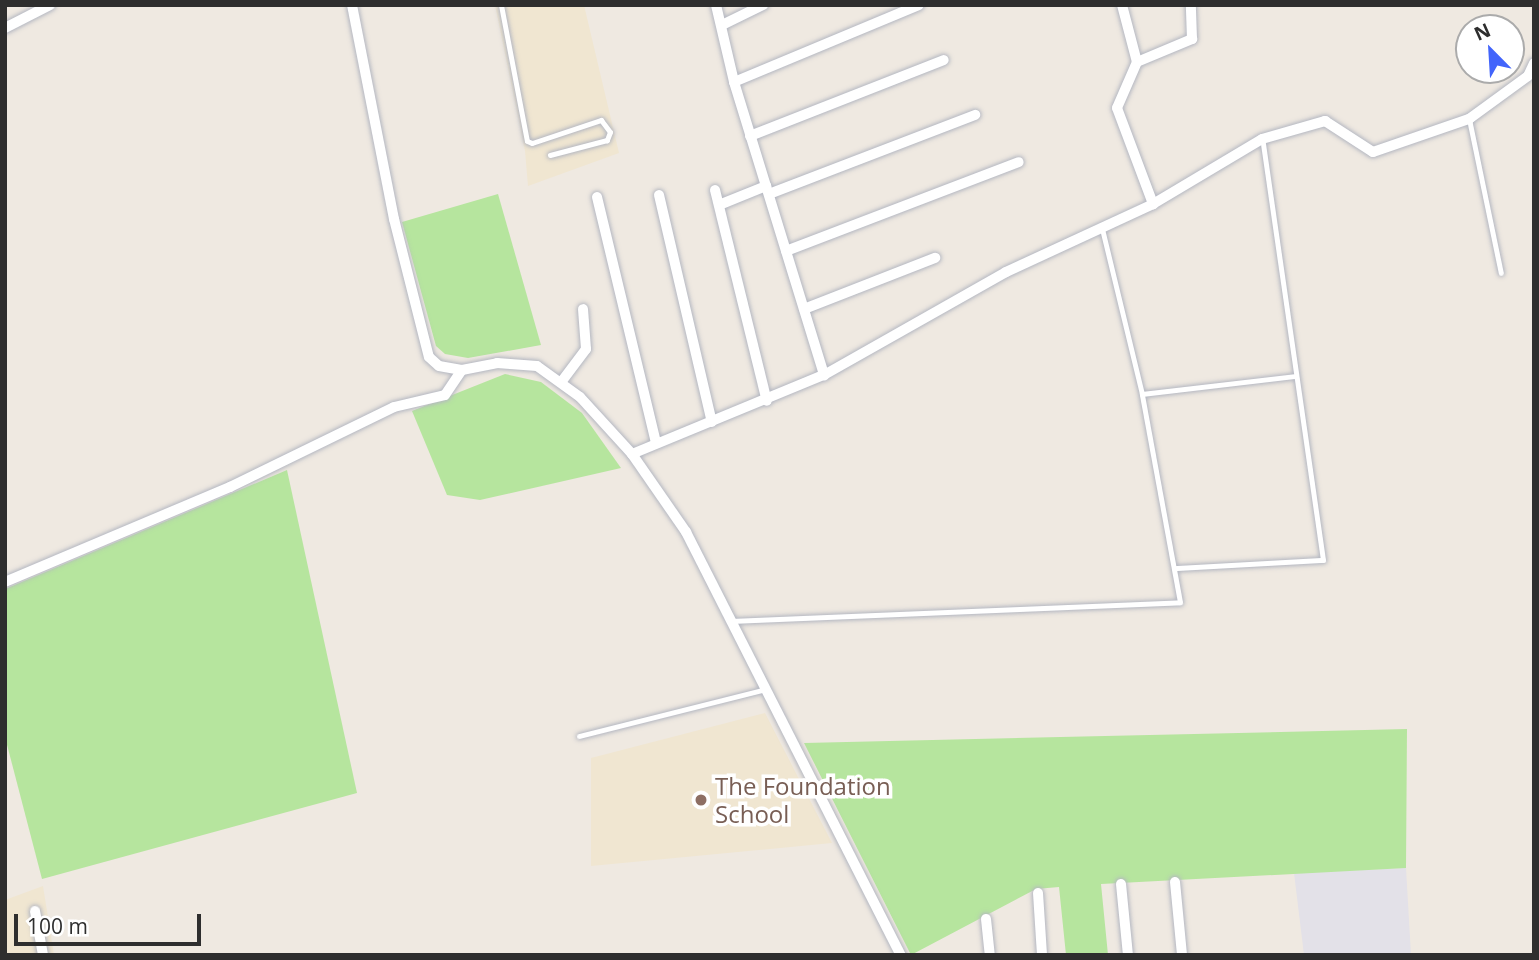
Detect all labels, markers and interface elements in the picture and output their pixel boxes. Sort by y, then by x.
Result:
north arrow [1455,14,1525,84]
text: N [1470,17,1495,47]
place label: The Foundation School [715,772,891,828]
marker: The Foundation School [693,792,709,808]
scale bar [18,900,205,944]
text: 100 m [27,912,88,940]

